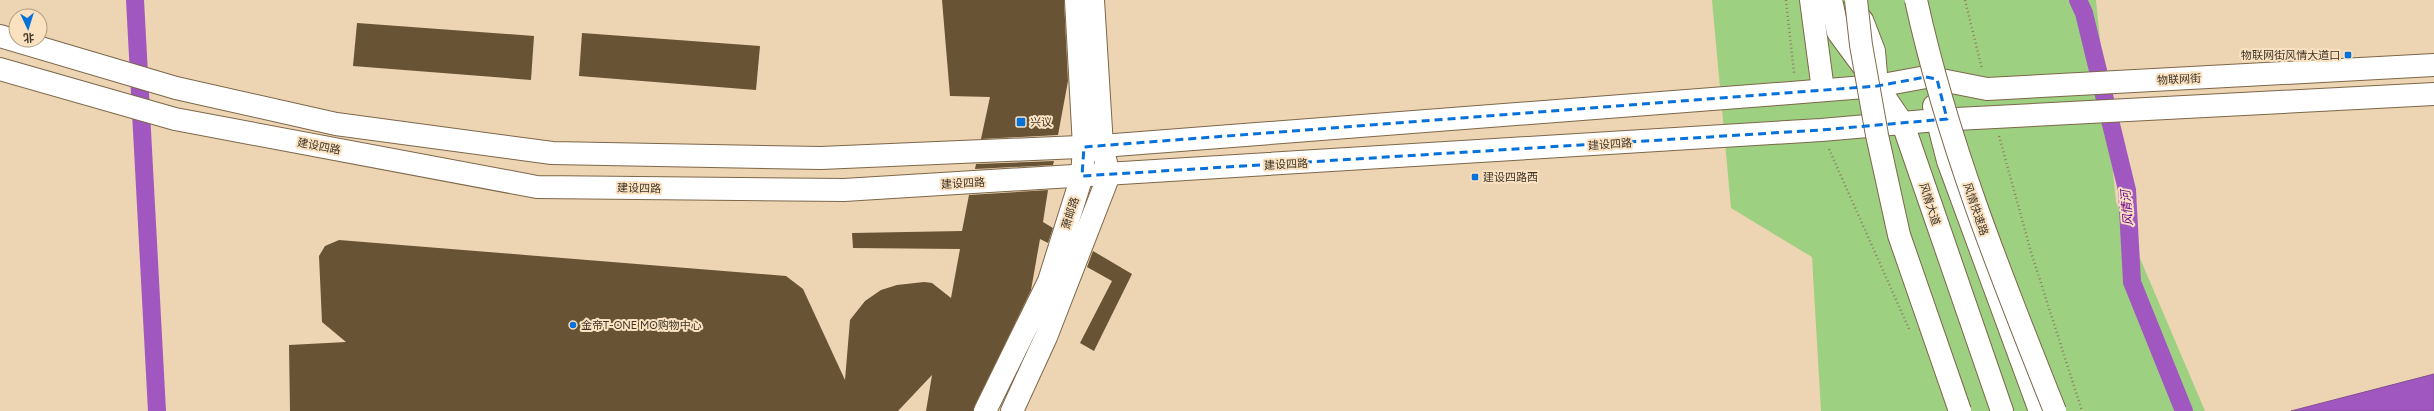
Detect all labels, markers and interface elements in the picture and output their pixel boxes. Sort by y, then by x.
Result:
north arrow [8,8,48,48]
text: 北 [23,31,35,44]
place label: 物联网街风情大道口 [2241,49,2340,62]
marker: 物联网街风情大道口 [2343,50,2353,60]
street label: 物联网街 [2157,72,2201,87]
marker: 兴议 [1015,116,1027,128]
place label: 兴议 [1030,116,1052,129]
street label: 建设四路 [296,136,342,157]
street label: 建设四路 [1588,136,1632,153]
street label: 建设四路 [1264,157,1308,172]
place label: 建设四路西 [1483,171,1538,184]
marker: 建设四路西 [1470,172,1480,182]
street label: 建设四路 [941,176,985,191]
street label: 风情大道 [1917,181,1943,227]
street label: 风情快速路 [1960,181,1991,237]
street label: 建设四路 [617,182,661,195]
water label: 风情河 [2118,187,2136,227]
street label: 萧邮路 [1059,195,1082,231]
place label: 金帝T-ONE MO购物中心 [581,319,702,332]
marker: 金帝T-ONE MO购物中心 [568,320,578,330]

